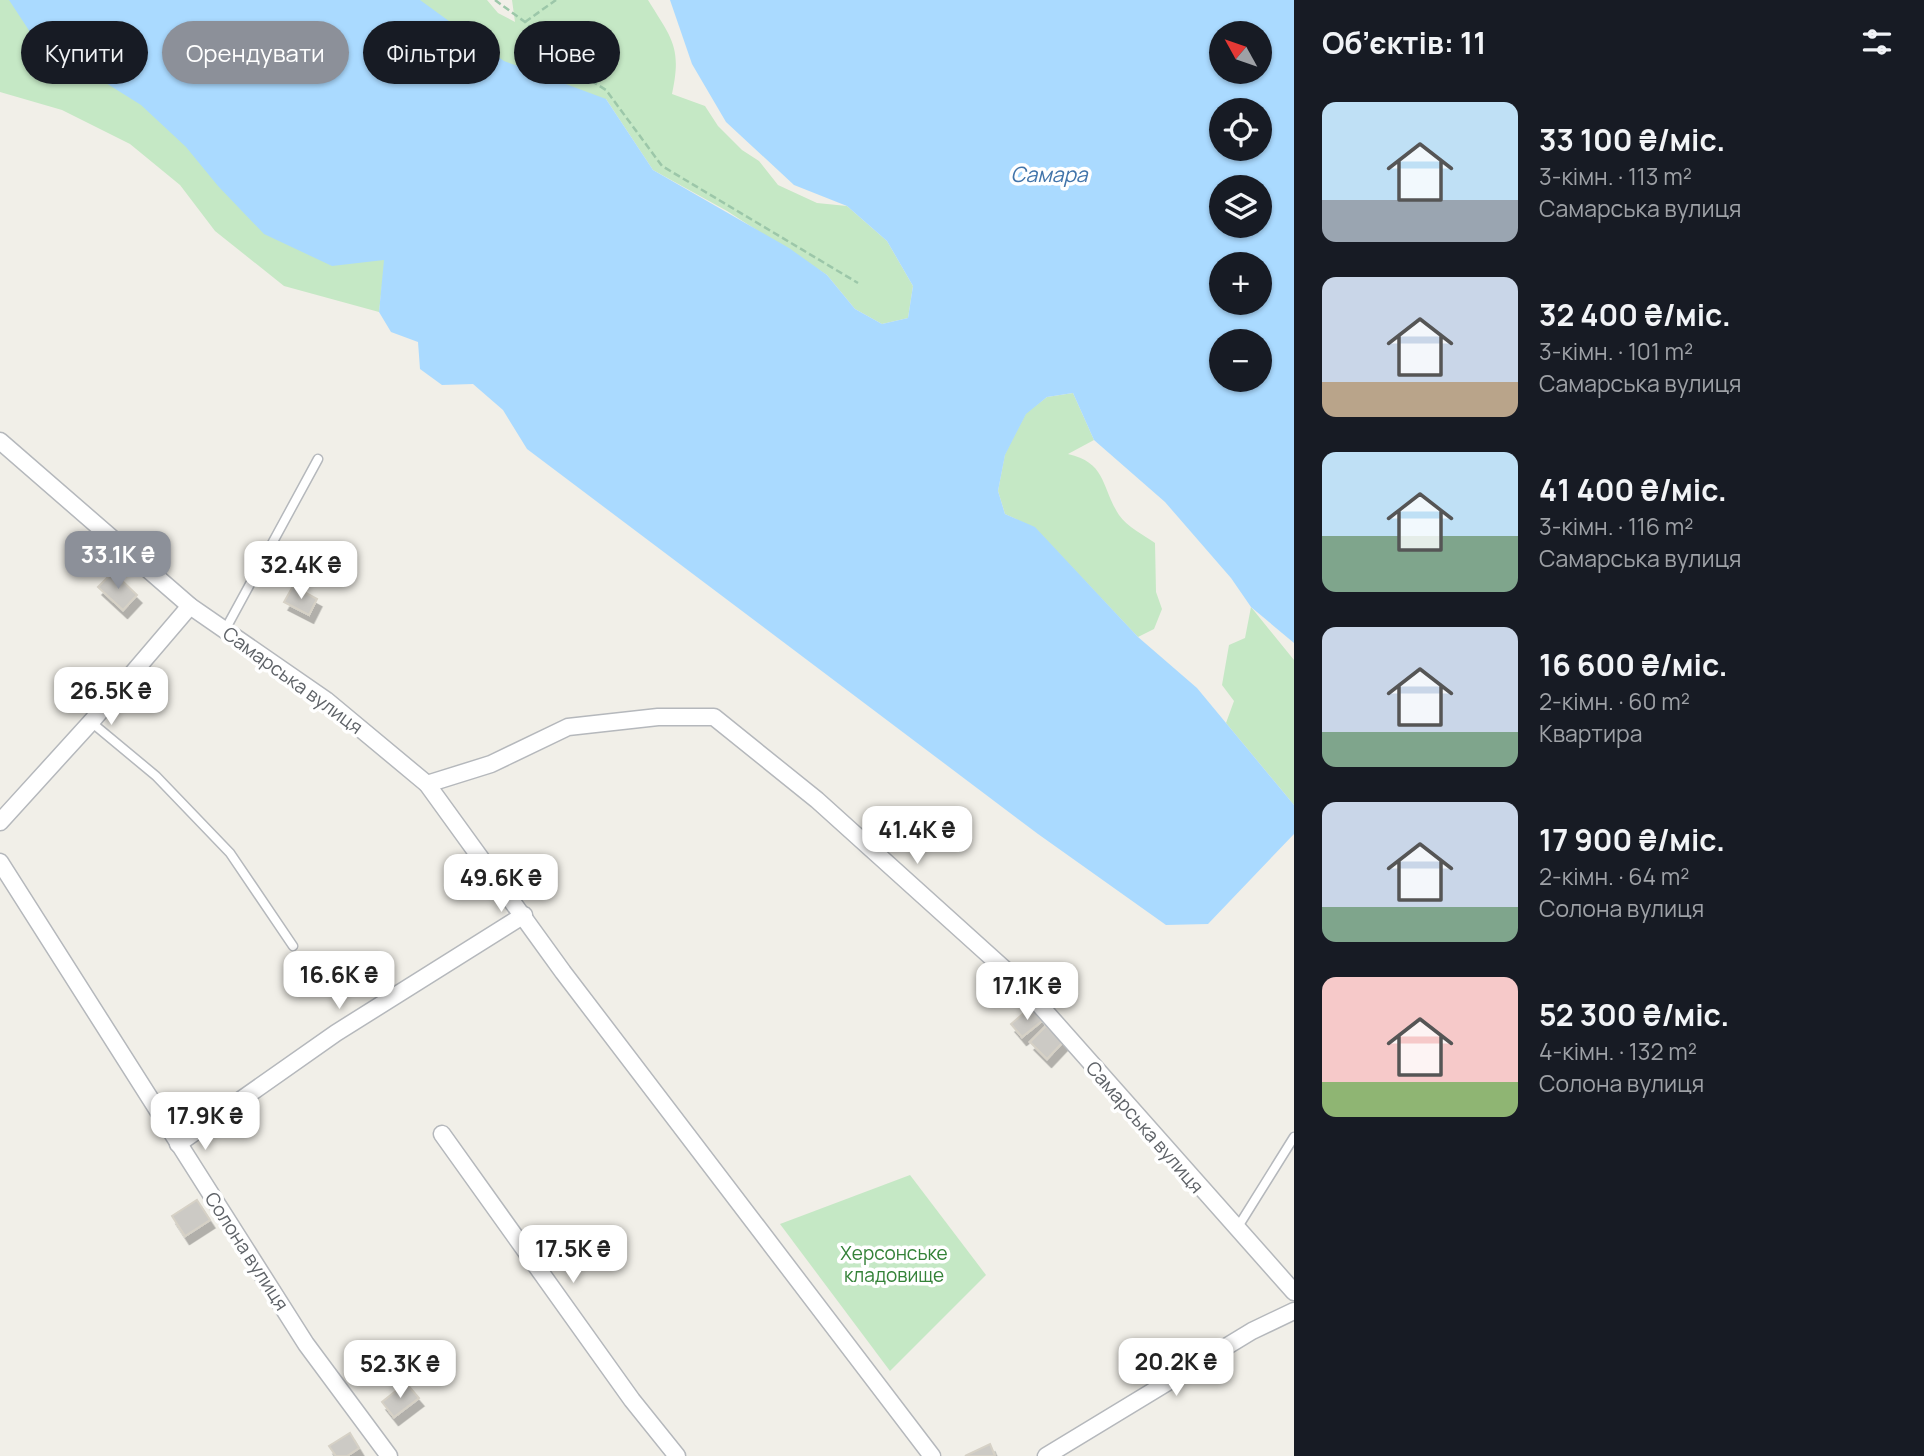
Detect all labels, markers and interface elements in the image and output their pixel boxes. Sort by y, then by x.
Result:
chip: Купити [21,21,148,84]
chip: Орендувати [162,21,349,84]
chip: Фільтри [363,21,500,84]
chip: Нове [514,21,620,84]
north arrow [1209,21,1272,84]
map controls [1209,21,1272,392]
text: Об’єктів: 11 [1322,22,1486,63]
icon: filters [1858,23,1896,61]
button: locate [1209,98,1272,161]
text: 33 100 ₴/міс. [1539,119,1725,160]
icon: home [1378,130,1462,214]
water label: Самара [1011,160,1089,188]
text: 3-кімн. · 113 m² [1539,160,1692,192]
button: layers [1209,175,1272,238]
text: Самарська вулиця [1539,192,1742,224]
button: + [1209,252,1272,315]
text: 32 400 ₴/міс. [1539,294,1731,335]
icon: home [1378,305,1462,389]
button: − [1209,329,1272,392]
text: 3-кімн. · 101 m² [1539,335,1693,367]
text: Самарська вулиця [1539,367,1742,399]
text: 41 400 ₴/міс. [1539,469,1727,510]
icon: home [1378,480,1462,564]
text: 3-кімн. · 116 m² [1539,510,1693,542]
pin: 33.1K ₴ [53,532,183,591]
text: 33.1K ₴ [81,538,155,570]
pin: 32.4K ₴ [236,542,366,601]
text: Самарська вулиця [1539,542,1742,574]
text: 32.4K ₴ [260,548,342,580]
street label: Самарська вулиця [218,620,368,740]
text: 16 600 ₴/міс. [1539,644,1728,685]
icon: home [1378,655,1462,739]
pin: 26.5K ₴ [46,668,176,727]
text: 26.5K ₴ [70,674,152,706]
text: 2-кімн. · 60 m² [1539,685,1690,717]
text: Квартира [1539,717,1643,749]
pin: 41.4K ₴ [852,806,982,866]
text: 41.4K ₴ [878,813,956,845]
text: 17 900 ₴/міс. [1539,819,1725,860]
icon: home [1378,830,1462,914]
pin: 49.6K ₴ [436,855,566,914]
text: 2-кімн. · 64 m² [1539,860,1689,892]
text: 49.6K ₴ [460,861,542,893]
text: Солона вулиця [1539,892,1704,924]
pin: 16.6K ₴ [274,951,404,1011]
text: 16.6K ₴ [299,958,379,990]
pin: 17.1K ₴ [962,962,1092,1022]
text: 17.1K ₴ [992,969,1062,1001]
text: 52 300 ₴/міс. [1539,994,1729,1035]
icon: home [1378,1005,1462,1089]
text: 4-кімн. · 132 m² [1539,1035,1697,1067]
street label: Самарська вулиця [1080,1055,1210,1199]
text: Солона вулиця [1539,1067,1704,1099]
pin: 17.9K ₴ [140,1092,270,1152]
text: 17.9K ₴ [167,1099,243,1131]
street label: Солона вулиця [199,1187,295,1315]
pin: 17.5K ₴ [508,1226,638,1285]
text: 17.5K ₴ [535,1232,611,1264]
park label: Херсонське кладовище [840,1240,948,1288]
pin: 20.2K ₴ [1111,1338,1241,1398]
pin: 52.3K ₴ [335,1340,465,1400]
text: 20.2K ₴ [1135,1345,1217,1377]
text: 52.3K ₴ [360,1347,440,1379]

